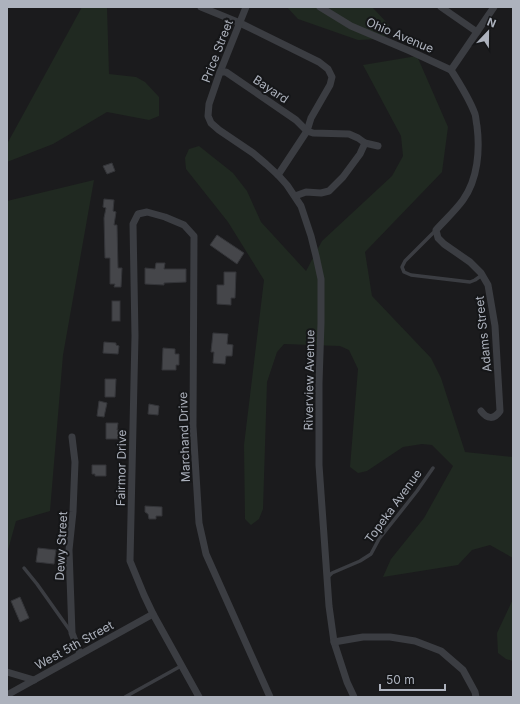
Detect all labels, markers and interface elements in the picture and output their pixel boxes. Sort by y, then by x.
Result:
north arrow [468,12,508,52]
street label: Ohio Avenue [364,14,436,56]
text: N [485,15,498,31]
street label: Price Street [198,17,236,85]
street label: Bayard [250,72,292,106]
street label: Adams Street [472,295,494,373]
street label: Riverview Avenue [301,330,317,430]
street label: Marchand Drive [175,392,193,482]
street label: Fairmor Drive [113,430,129,506]
street label: Topeka Avenue [361,466,425,546]
street label: Dewy Street [52,511,70,581]
street label: West 5th Street [32,617,116,673]
scale bar [380,666,445,692]
text: 50 m [386,672,415,687]

